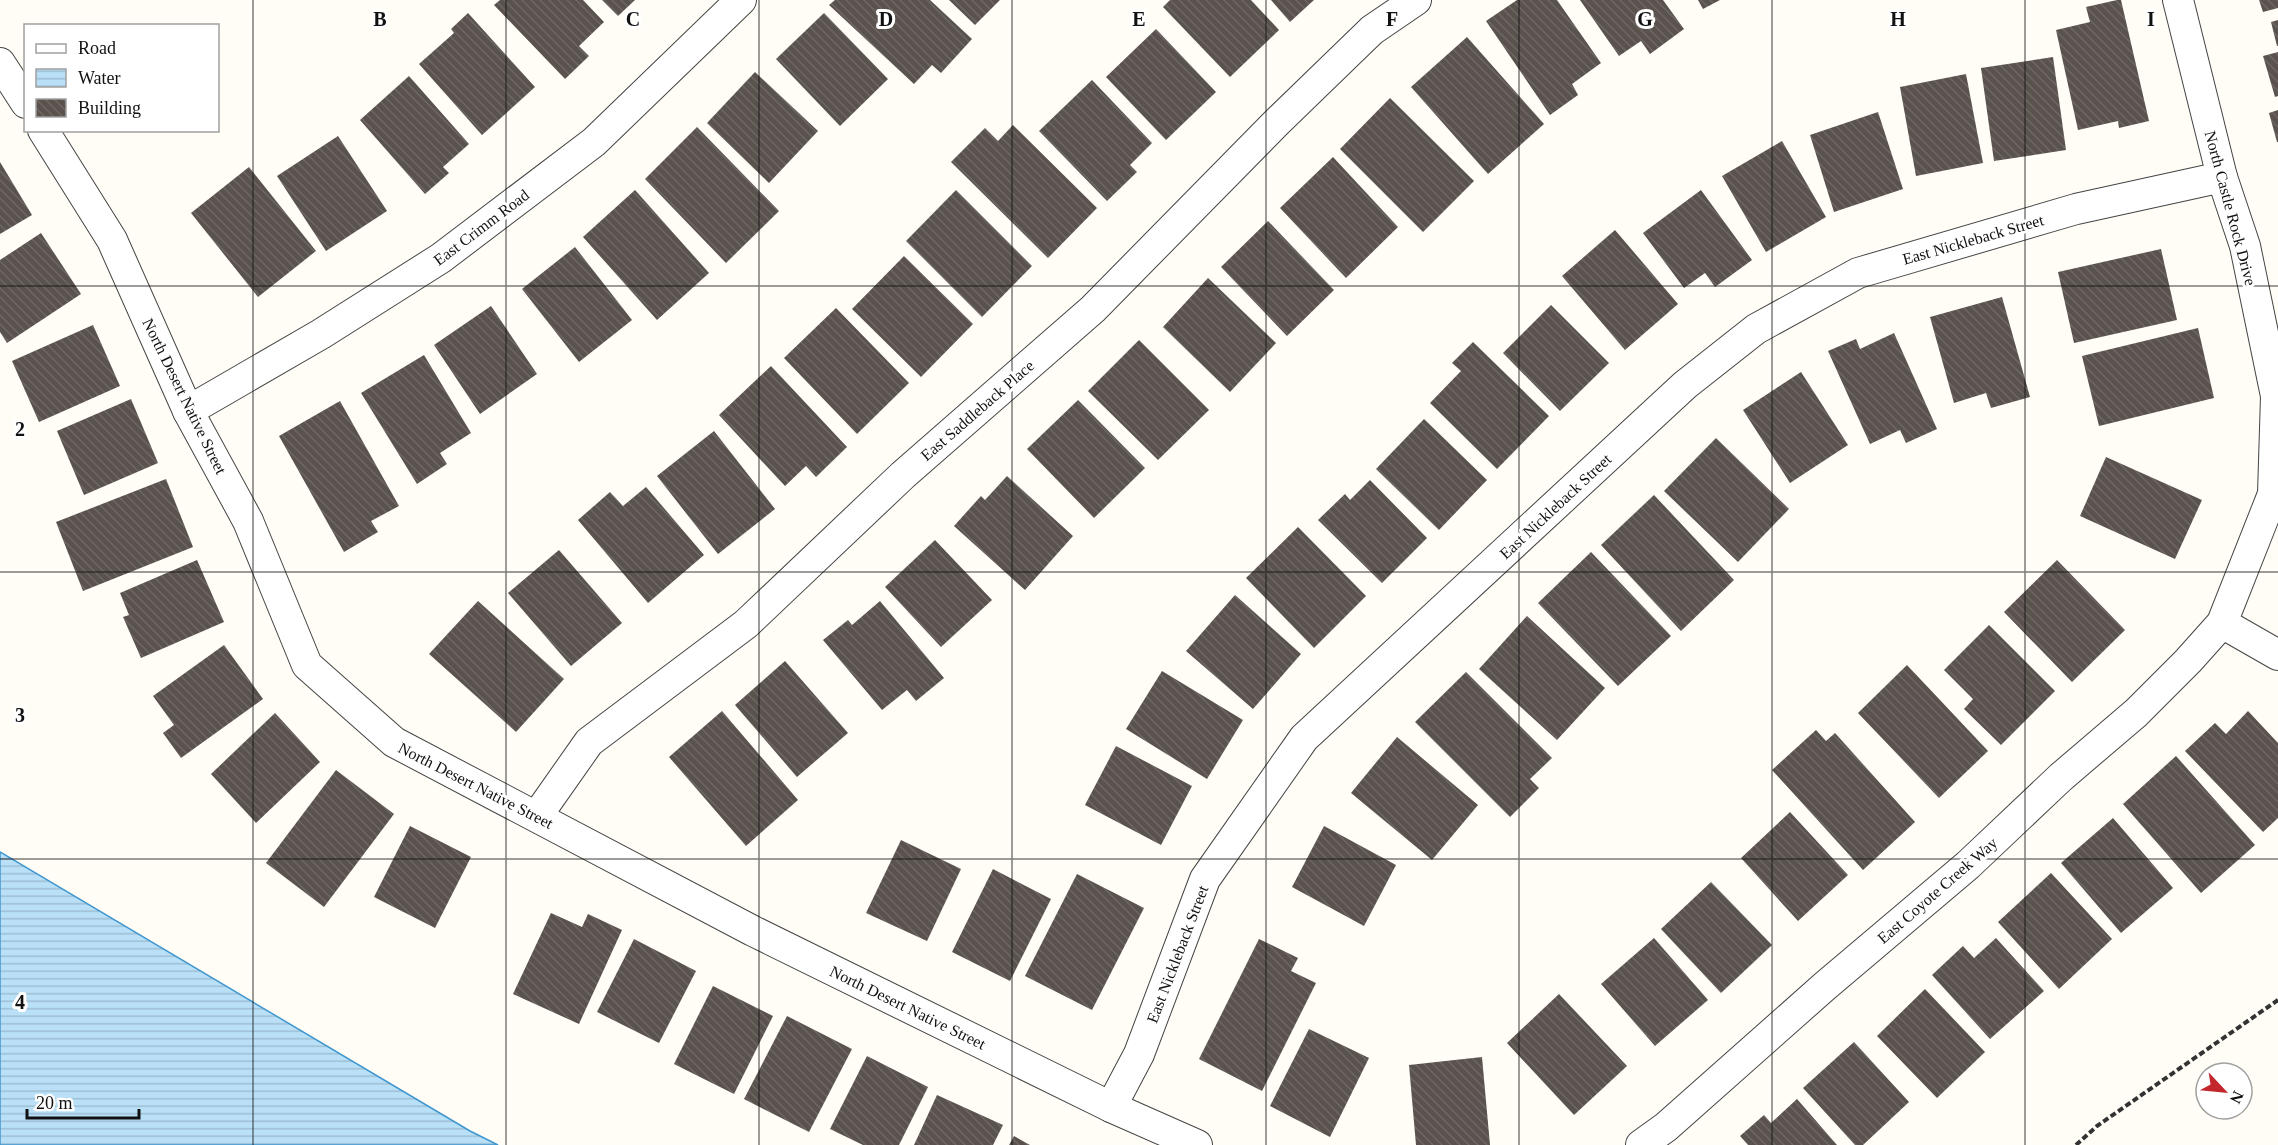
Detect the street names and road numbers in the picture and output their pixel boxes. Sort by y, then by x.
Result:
street label: North Castle Rock Drive [2202,129,2259,287]
street label: East Crimm Road [430,186,532,269]
street label: East Nickleback Street [1901,211,2046,268]
street label: North Desert Native Street [139,316,230,477]
street label: East Saddleback Place [917,357,1037,464]
street label: East Nickleback Street [1496,450,1615,562]
street label: North Desert Native Street [396,739,556,832]
street label: East Coyote Creek Way [1874,834,2001,948]
street label: East Nickleback Street [1143,883,1212,1025]
street label: North Desert Native Street [827,962,989,1053]

